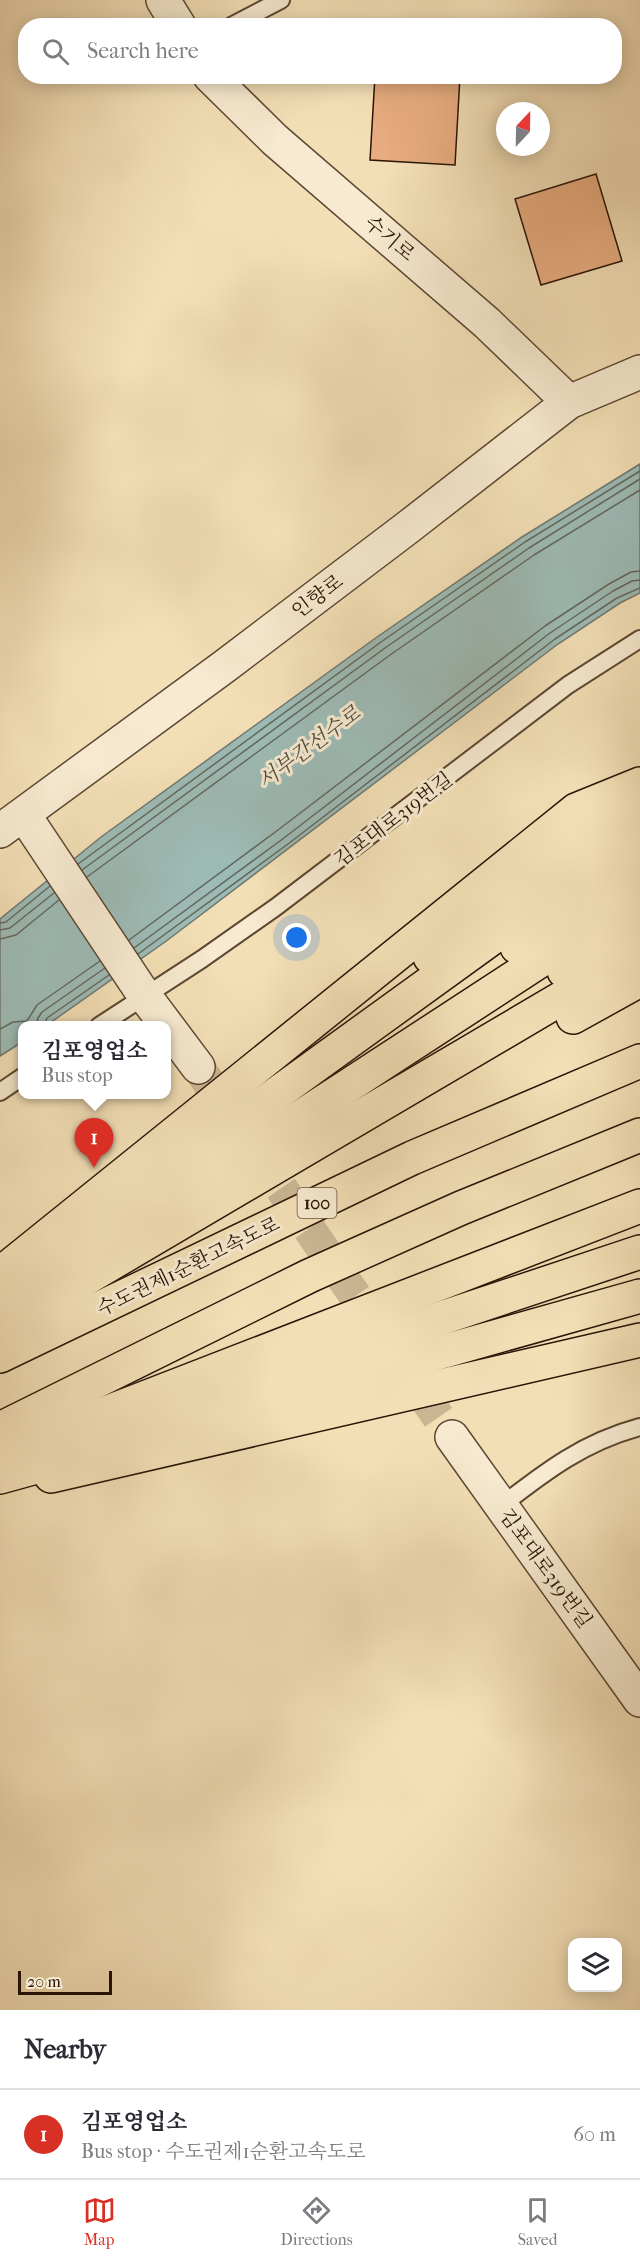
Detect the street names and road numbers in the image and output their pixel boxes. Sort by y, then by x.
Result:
street label: 수기로 [360,211,419,266]
street label: 인향로 [287,570,347,623]
street label: 김포대로319번길 [330,768,457,871]
road number: 100 [298,1188,336,1218]
street label: 수도권제1순환고속도로 [93,1212,283,1321]
street label: 김포대로319번길 [495,1504,597,1632]

